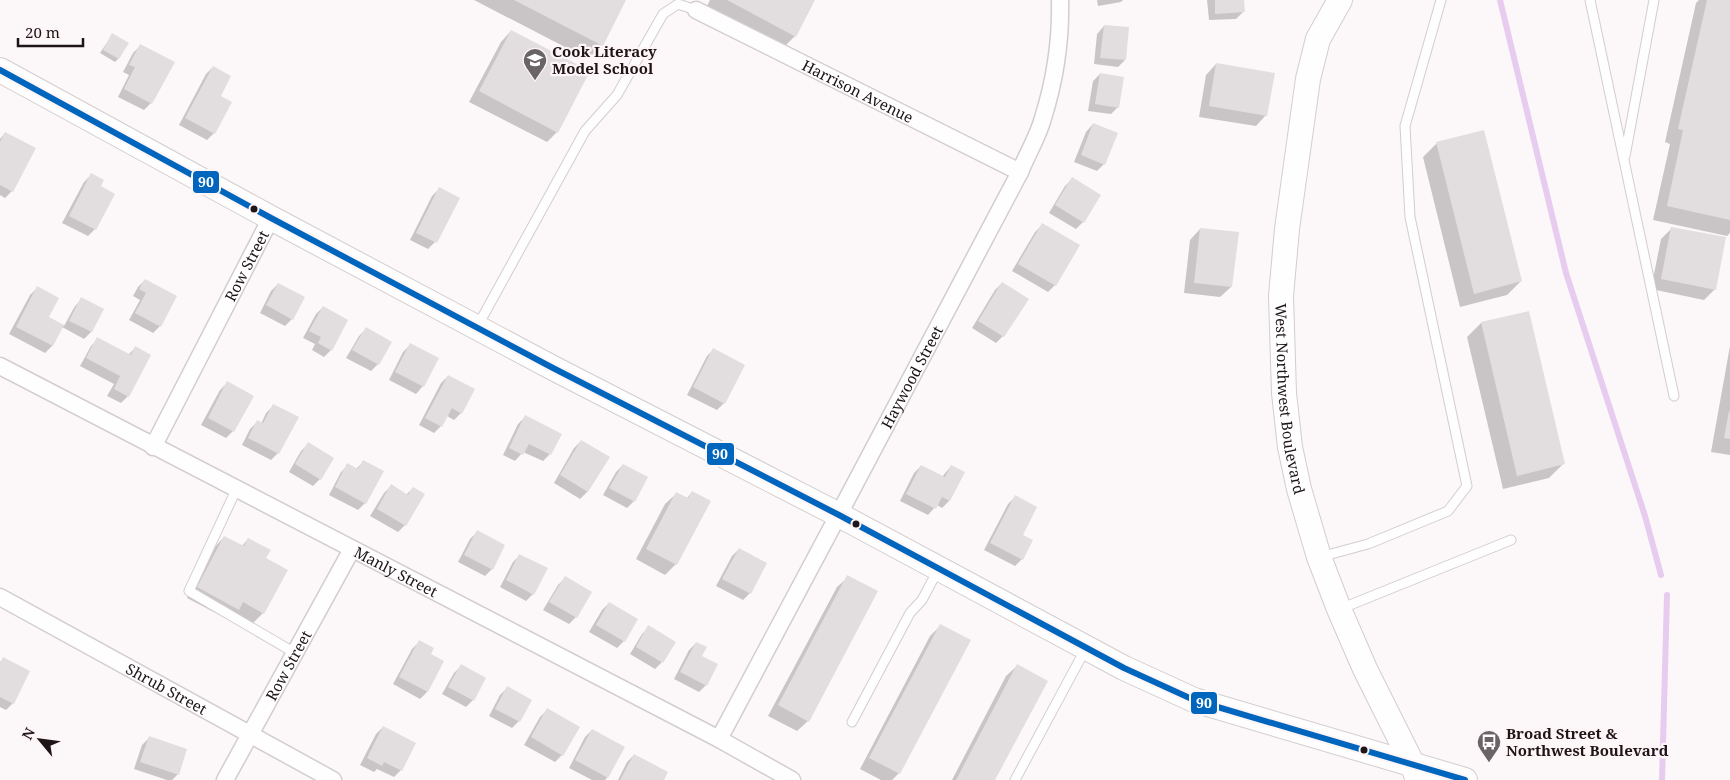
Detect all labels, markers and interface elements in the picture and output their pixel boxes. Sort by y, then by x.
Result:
scale bar [18,15,82,47]
text: 20 m [25,22,60,42]
place label: Cook Literacy Model School [552,41,657,78]
school or university icon: Cook Literacy Model School [522,47,548,81]
street label: Harrison Avenue [799,55,917,127]
line badge: 90 [192,170,220,194]
text: 90 [198,172,214,191]
unlabelled marker [249,204,259,214]
street label: Row Street [220,227,273,305]
street label: West Northwest Boulevard [1271,303,1310,496]
street label: Haywood Street [876,322,947,432]
line badge: 90 [706,442,735,466]
text: 90 [712,444,728,463]
unlabelled marker [851,519,861,529]
street label: Manly Street [351,542,441,601]
street label: Row Street [261,627,315,704]
street label: Shrub Street [123,658,210,719]
line badge: 90 [1190,691,1218,715]
text: 90 [1196,693,1212,712]
north arrow [15,715,65,765]
place label: Broad Street & Northwest Boulevard [1506,723,1669,760]
text: N [17,724,39,743]
bus stop icon: Broad Street & Northwest Boulevard [1476,729,1502,763]
unlabelled marker [1359,745,1369,755]

